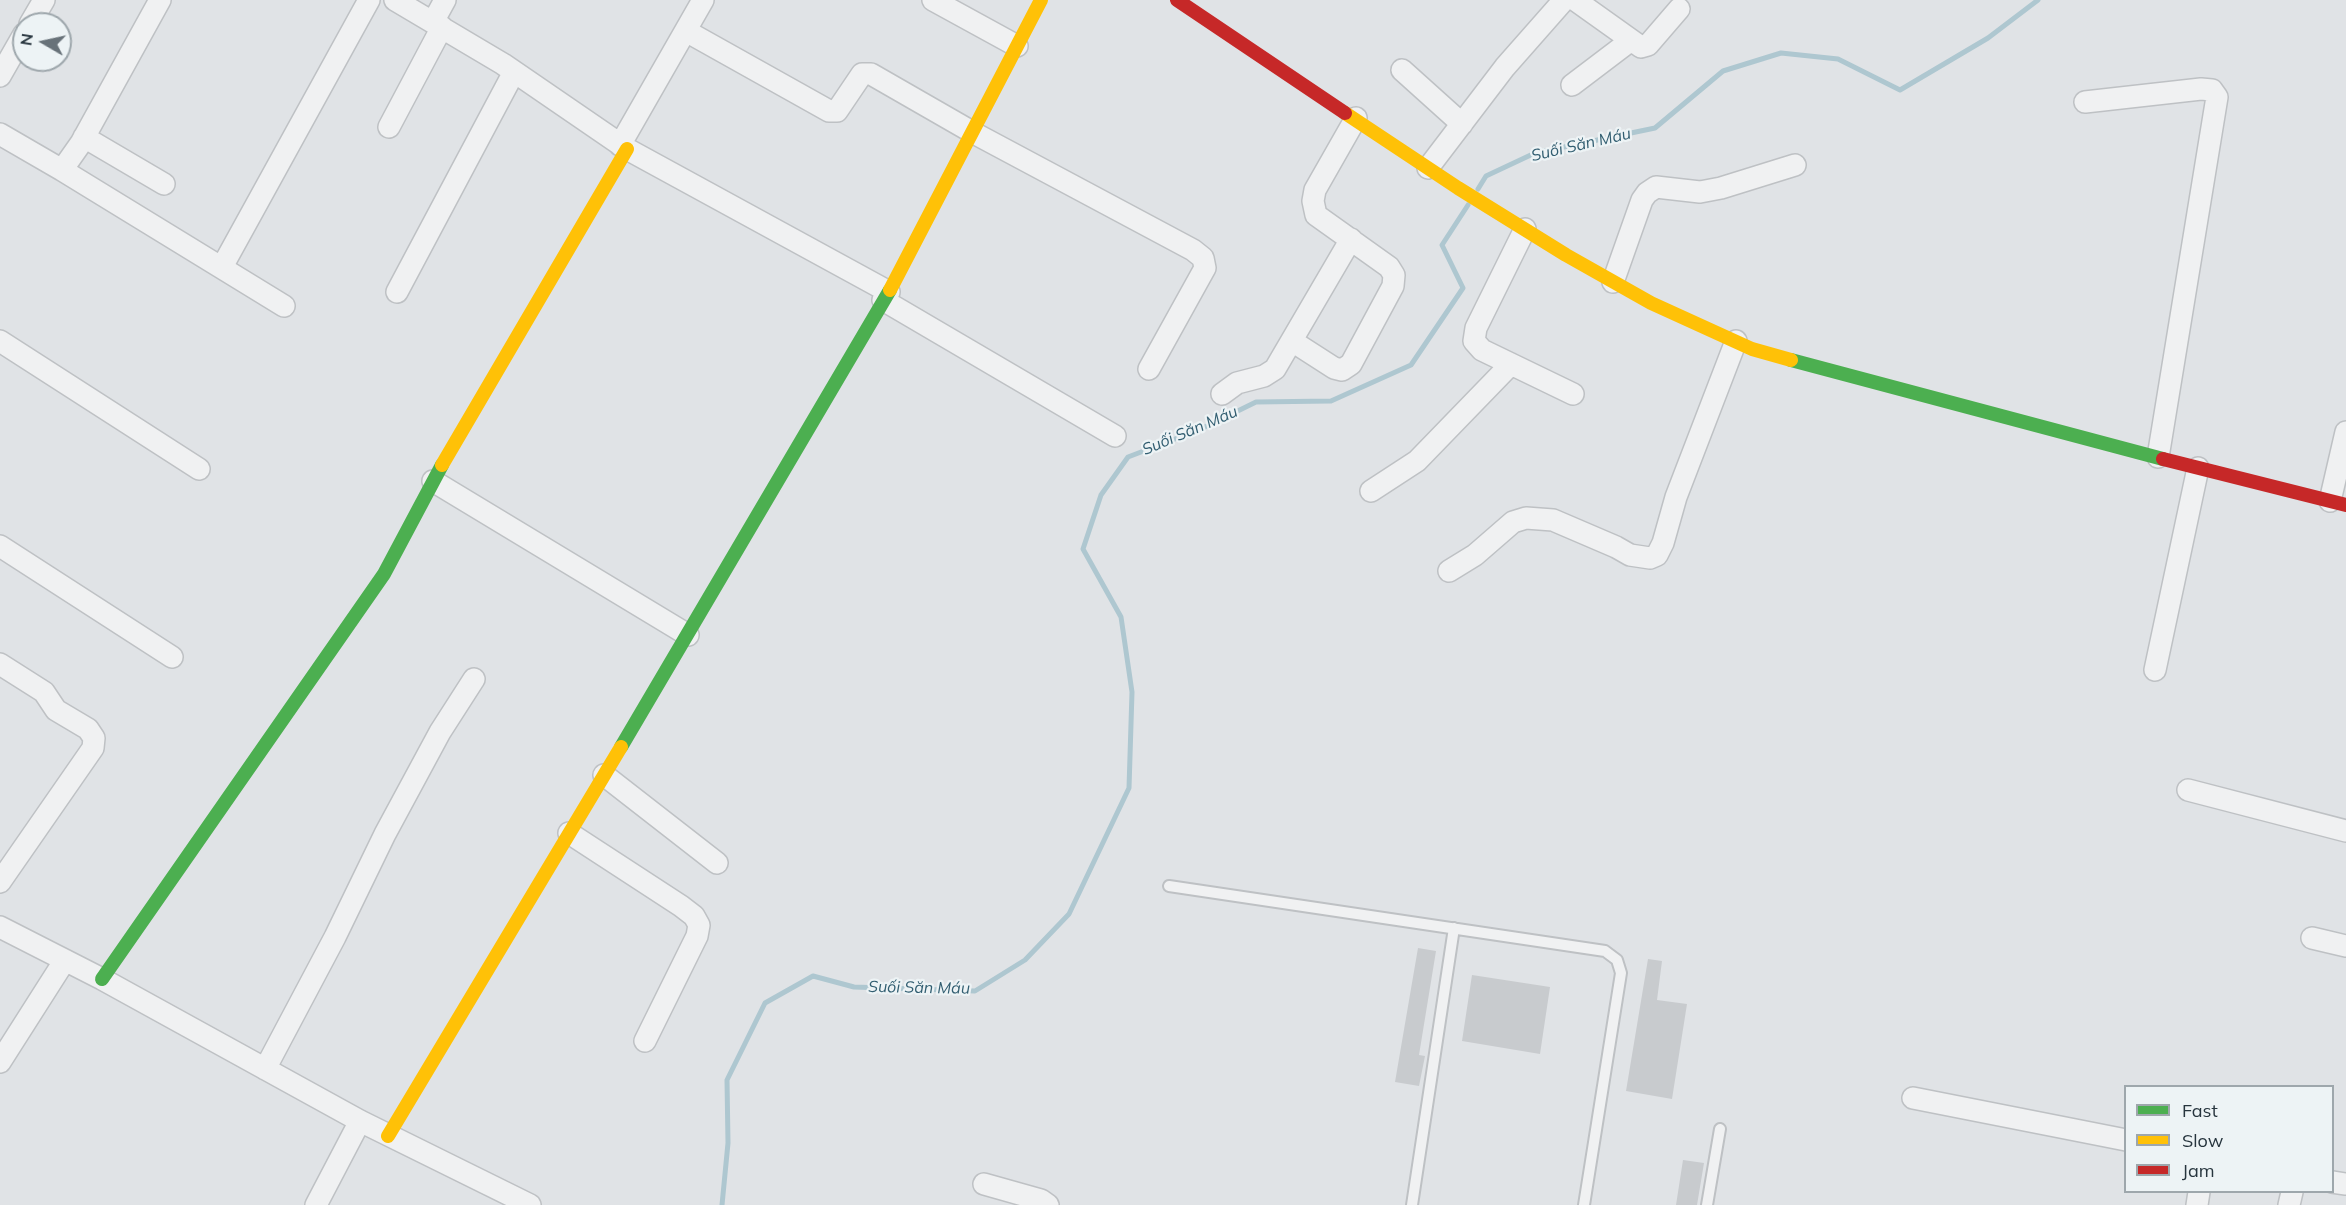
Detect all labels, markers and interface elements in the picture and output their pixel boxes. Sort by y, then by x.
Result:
north arrow [12,12,72,72]
text: N [15,32,37,47]
water label: Suối Săn Máu [1529,124,1633,166]
water label: Suối Săn Máu [1139,402,1241,460]
water label: Suối Săn Máu [868,978,970,998]
legend [2124,1085,2334,1193]
text: Fast [2182,1099,2218,1122]
text: Slow [2182,1129,2223,1152]
text: Jam [2182,1159,2215,1182]

